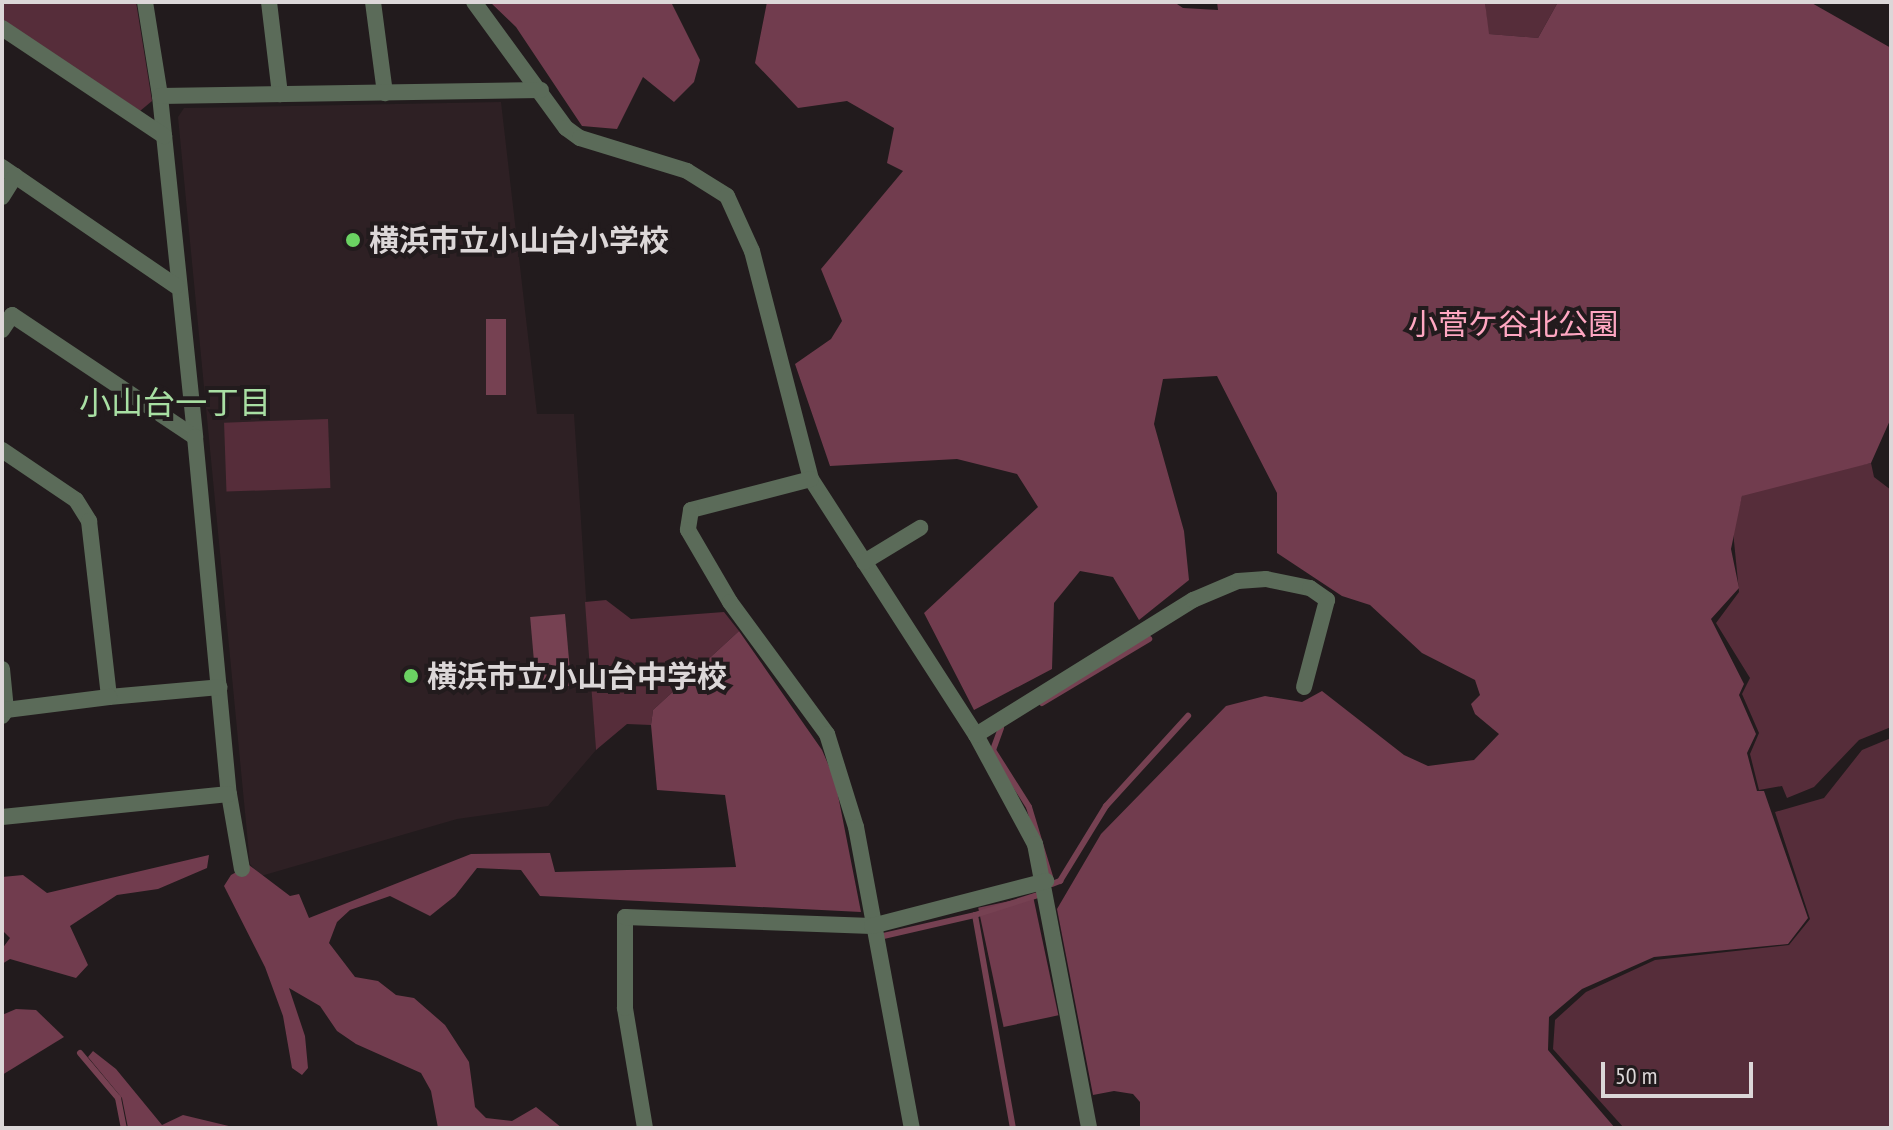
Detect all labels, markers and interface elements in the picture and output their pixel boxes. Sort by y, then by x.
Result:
place label: 横浜市立小山台小学校 [369,222,669,258]
marker: 横浜市立小山台小学校 [344,231,362,249]
park label: 小菅ケ谷北公園 [1408,306,1618,342]
district label: 小山台一丁目 [79,383,271,421]
place label: 横浜市立小山台中学校 [427,658,727,694]
marker: 横浜市立小山台中学校 [402,667,420,685]
scale bar [1605,1046,1757,1096]
text: 50 m [1615,1060,1657,1091]

